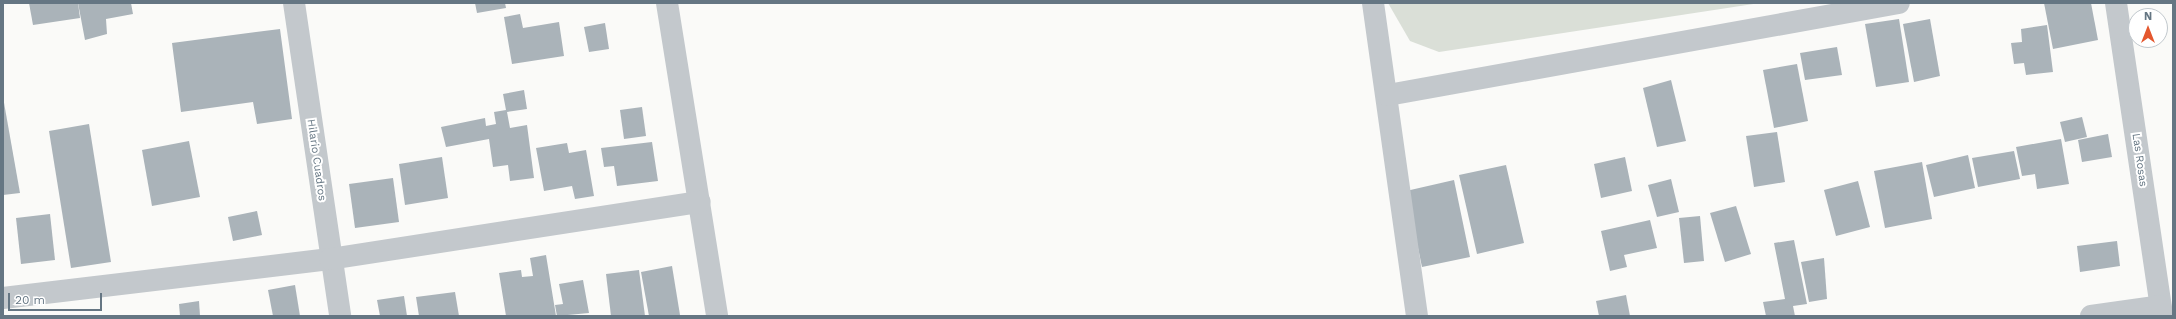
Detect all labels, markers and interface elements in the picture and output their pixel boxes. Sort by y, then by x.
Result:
north arrow [2128,8,2168,48]
text: N [2144,10,2152,23]
street label: Hilario Cuadros [304,118,328,202]
street label: Las Rosas [2129,132,2149,188]
scale bar [10,285,104,311]
text: 20 m [15,293,45,307]

